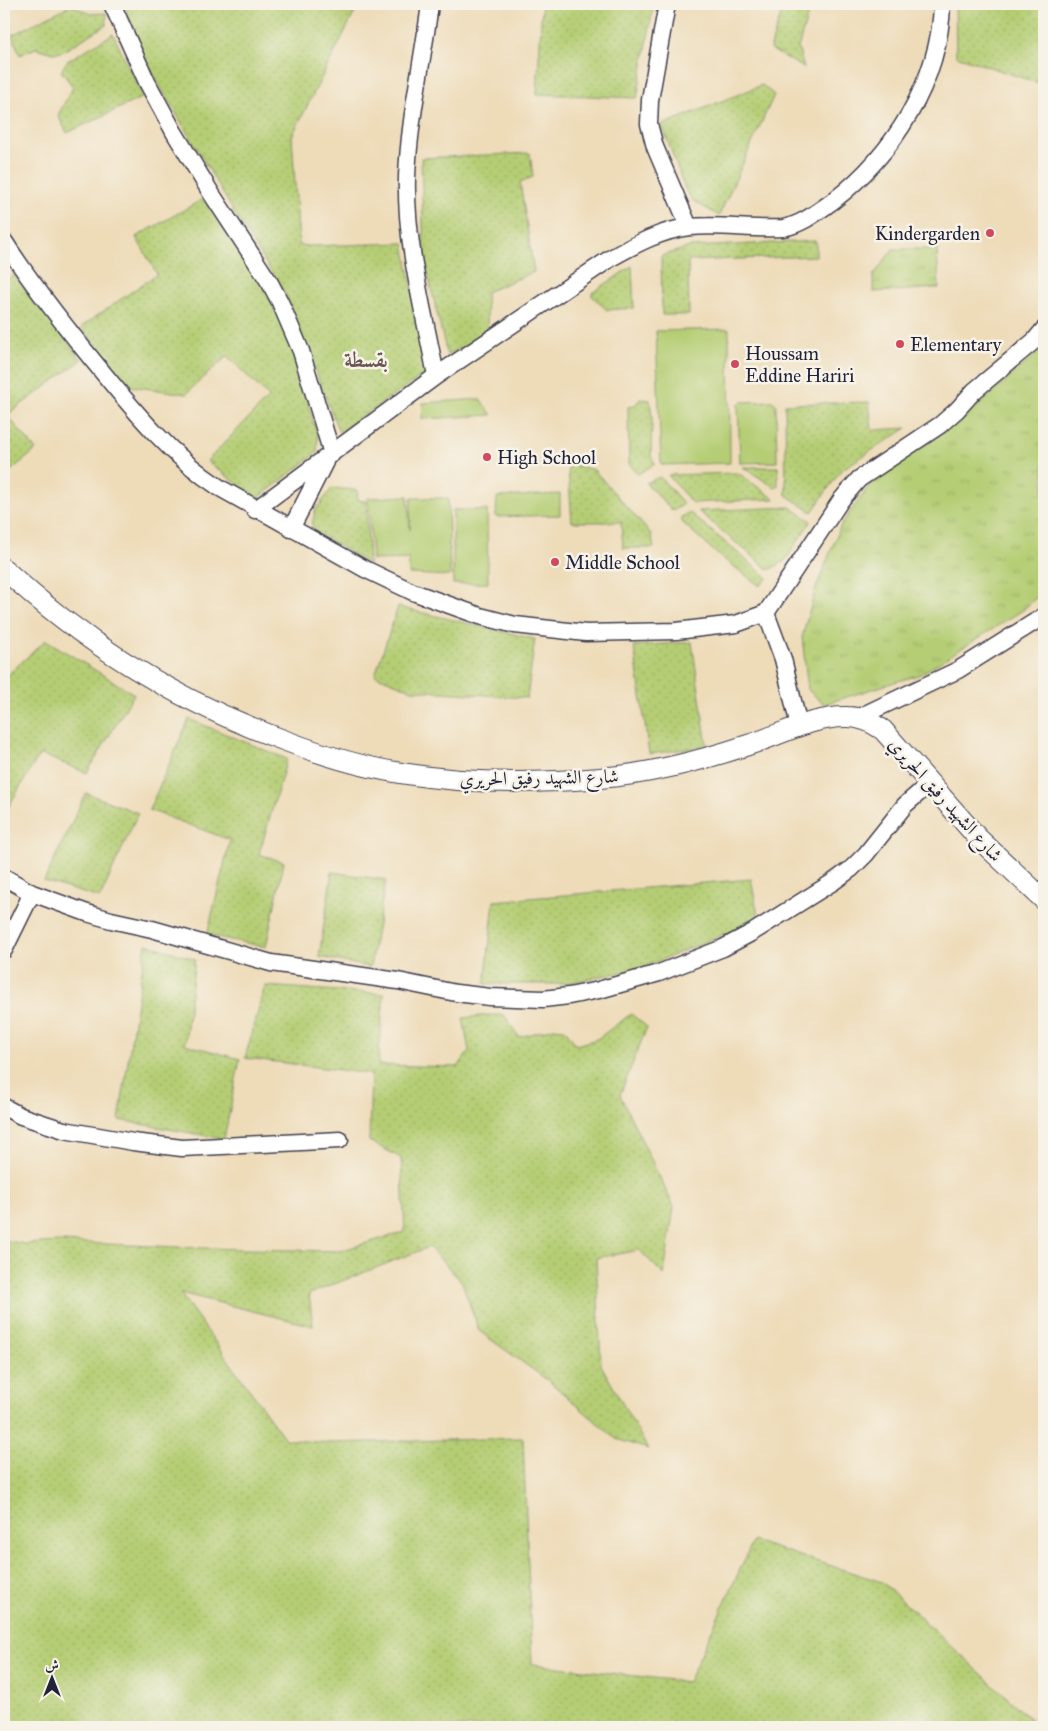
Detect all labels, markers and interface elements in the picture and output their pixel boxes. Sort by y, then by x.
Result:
place label: Kindergarden [875,222,980,246]
marker: Kindergarden [984,227,996,239]
place label: Elementary [910,333,1002,356]
marker: Elementary [894,338,906,350]
place label: Houssam Eddine Hariri [745,342,854,387]
district label: بقسطة [344,347,388,373]
marker: Houssam Eddine Hariri [729,358,741,370]
place label: High School [497,446,597,470]
marker: High School [481,451,493,463]
place label: Middle School [565,551,681,574]
marker: Middle School [549,556,561,568]
street label: شارع الشهيد رفيق الحريري [881,732,1007,869]
street label: شارع الشهيد رفيق الحريري [459,765,619,794]
north arrow [28,1654,78,1704]
text: ش [45,1657,59,1674]

